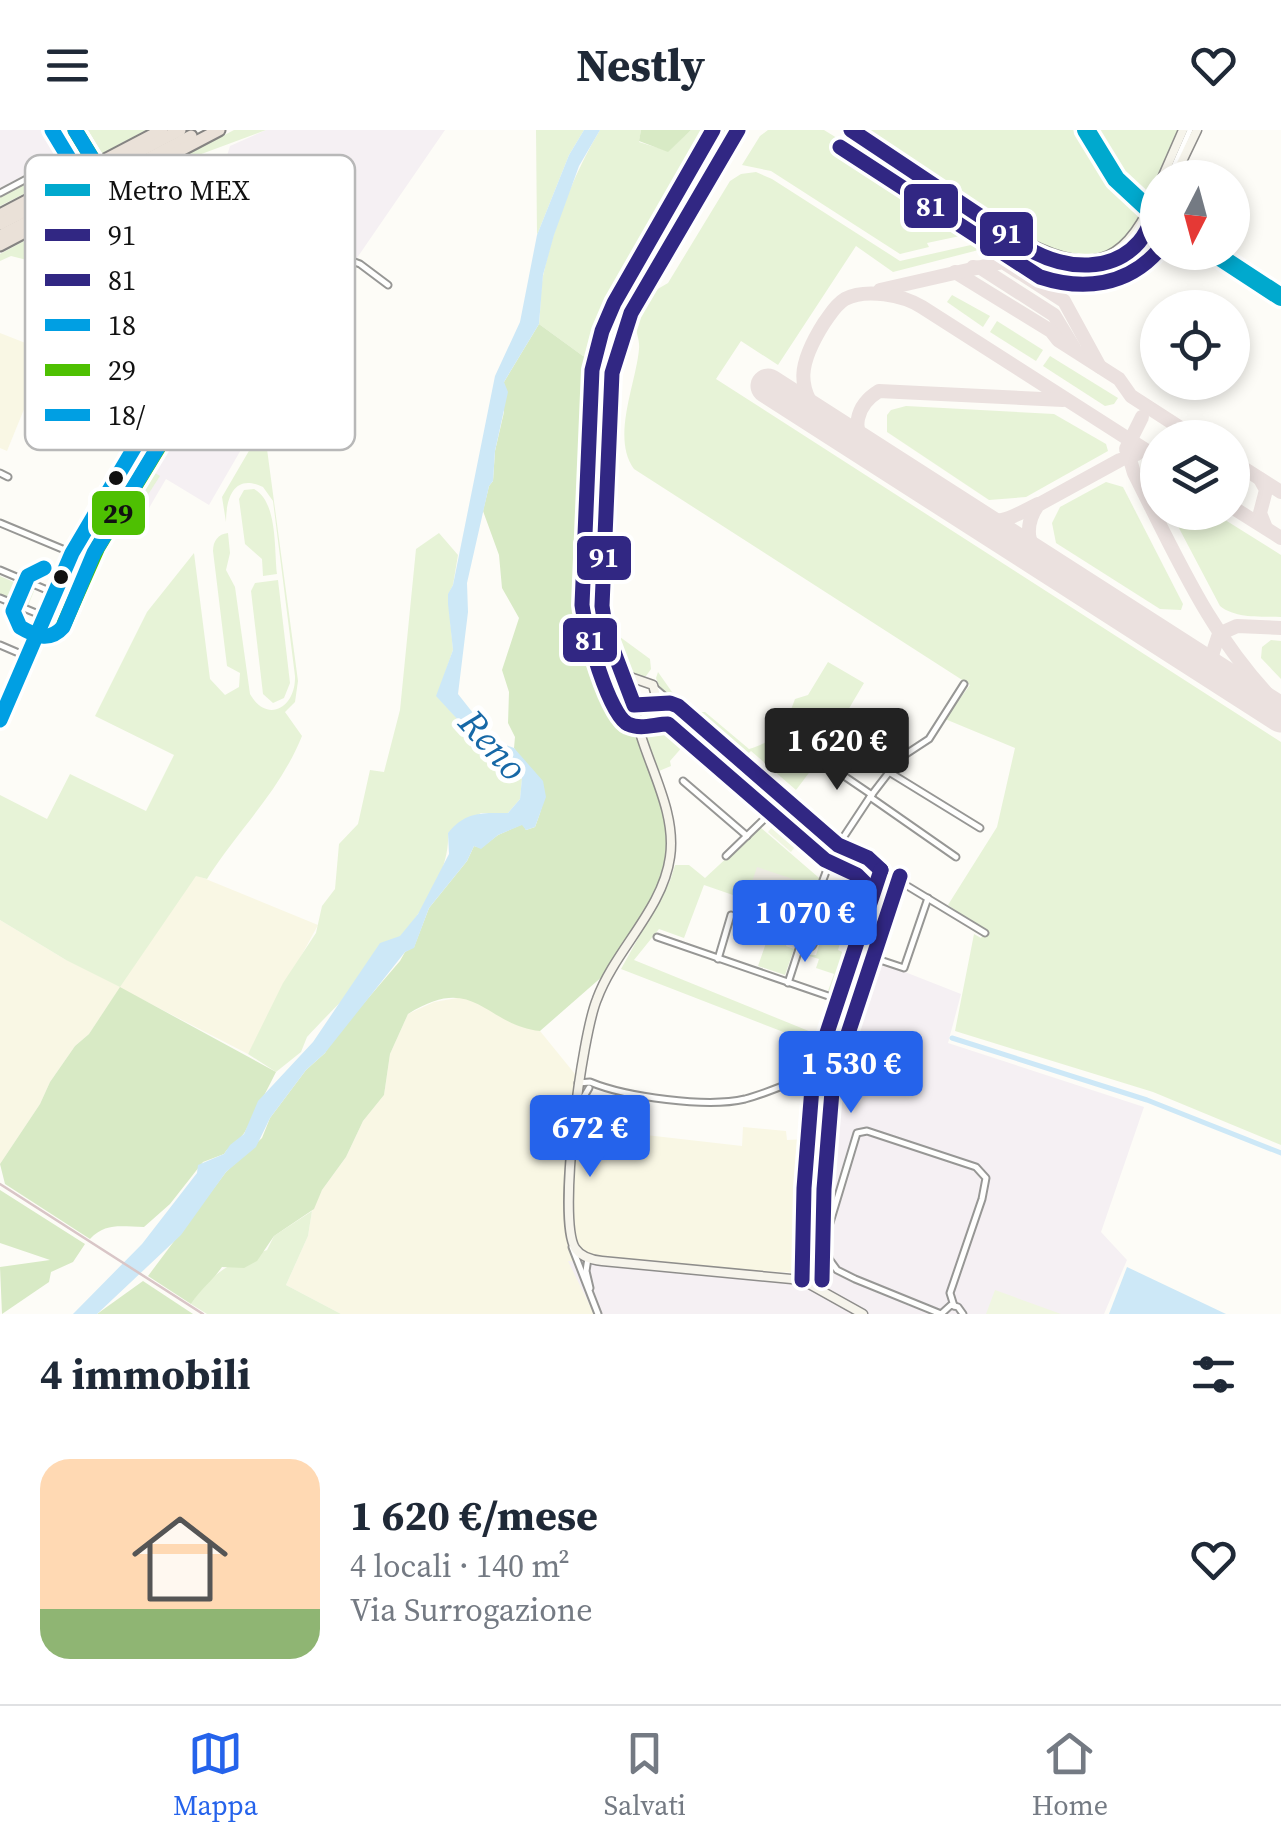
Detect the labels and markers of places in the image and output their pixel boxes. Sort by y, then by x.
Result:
unlabelled marker [106,468,126,488]
unlabelled marker [51,567,71,587]
pin: 1 620 € [745,708,929,793]
pin: 1 070 € [713,880,897,965]
pin: 1 530 € [759,1031,943,1116]
pin: 672 € [520,1095,660,1180]

